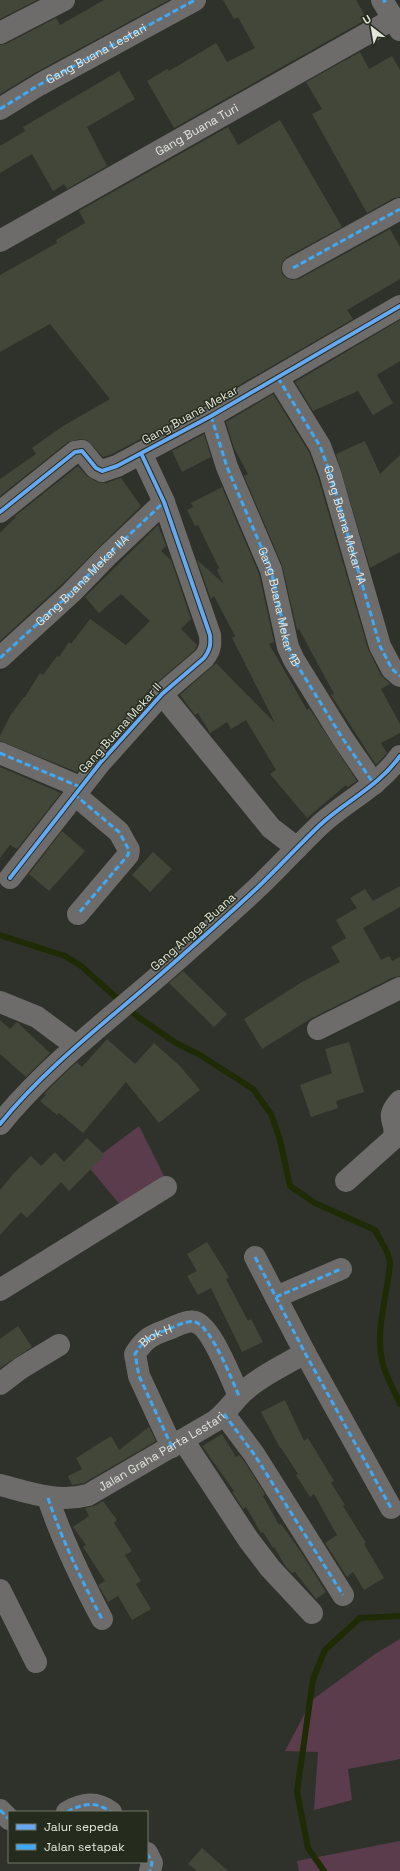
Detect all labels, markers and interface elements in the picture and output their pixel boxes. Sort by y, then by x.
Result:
north arrow [352,8,392,48]
text: U [360,12,374,27]
street label: Gang Buana Lestari [43,20,149,88]
street label: Gang Buana Turi [152,100,241,160]
street label: Gang Buana Mekar [139,382,241,448]
street label: Gang Buana Mekar 1A [320,463,370,587]
street label: Gang Buana Mekar IIA [32,531,133,630]
street label: Gang Buana Mekar 1B [254,544,304,670]
street label: Gang Buana Mekar II [75,679,165,777]
street label: Gang Angga Buana [147,889,239,975]
street label: Blok H [135,1321,174,1351]
street label: Jalan Graha Parta Lestari [95,1408,228,1495]
legend [8,1811,148,1863]
text: Jalur sepeda [44,1819,119,1835]
text: Jalan setapak [44,1839,125,1855]

